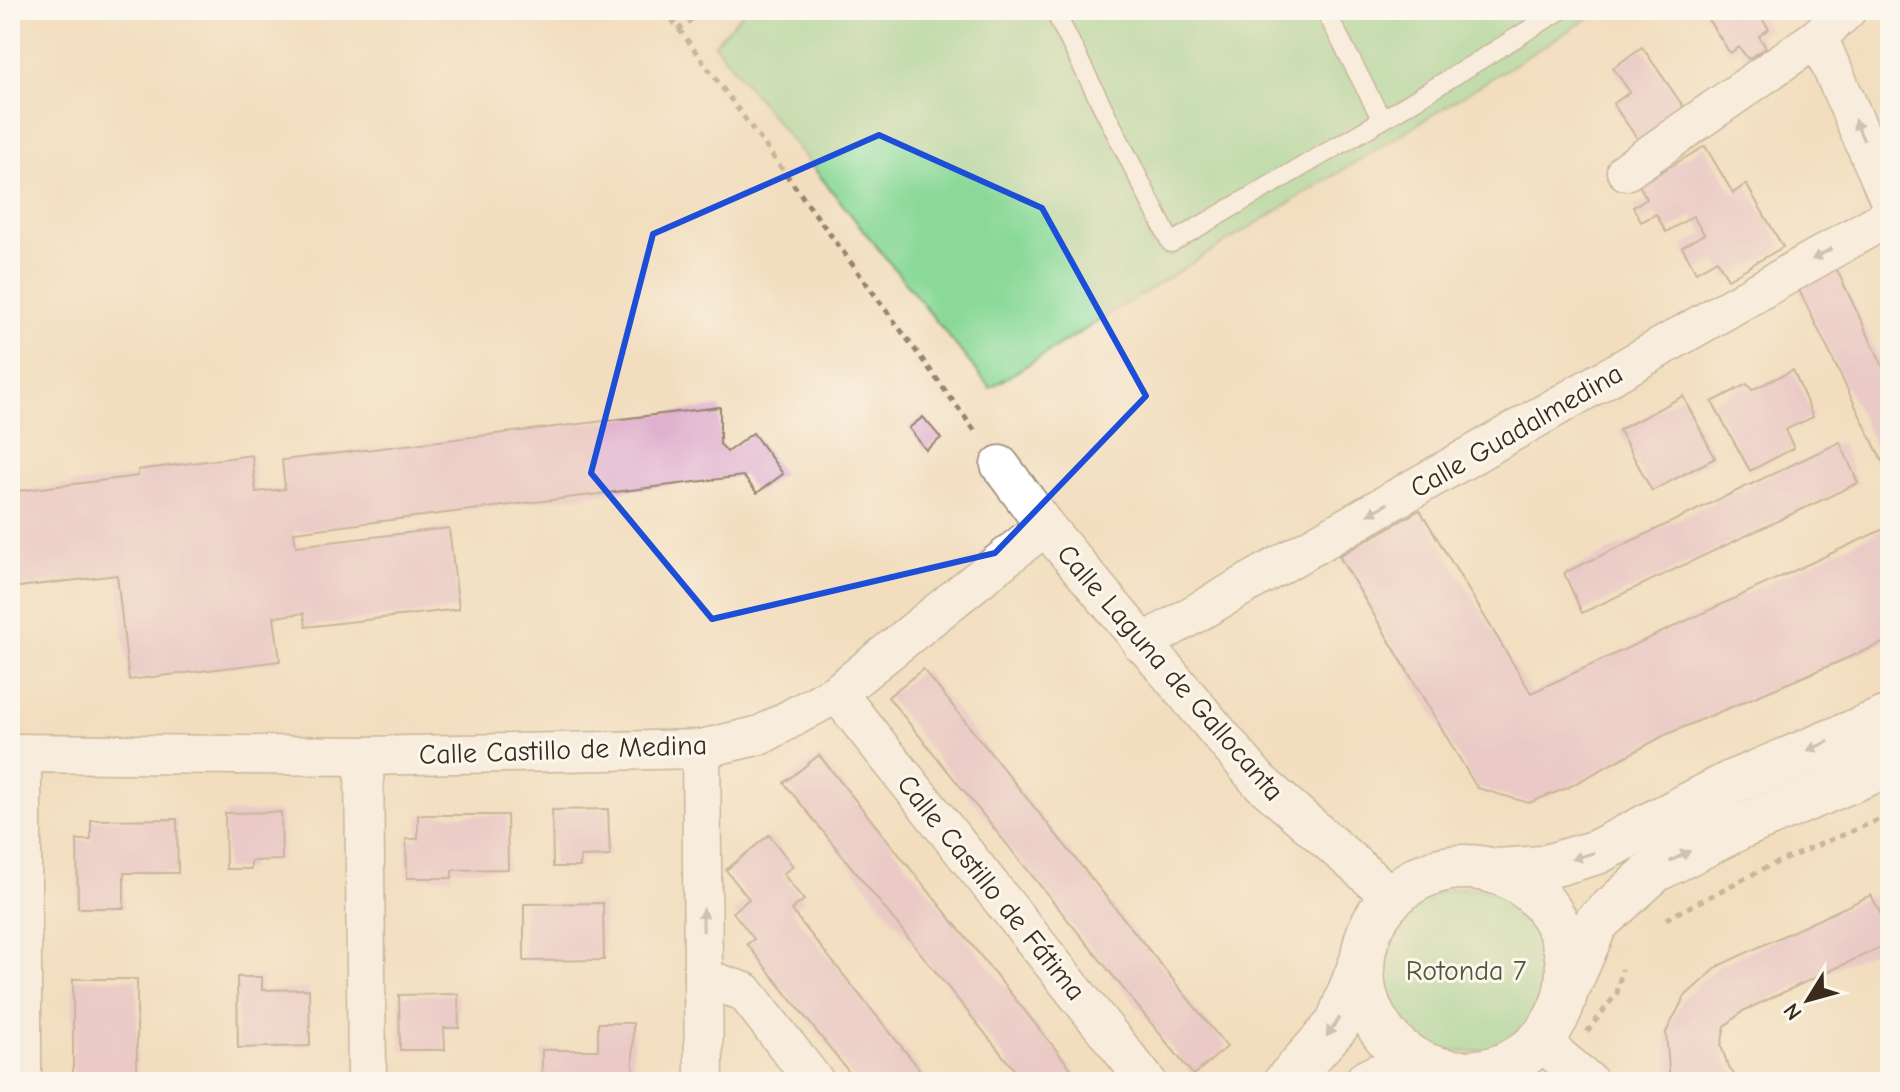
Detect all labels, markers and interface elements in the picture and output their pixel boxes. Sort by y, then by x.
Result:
one-way arrow [1852,118,1865,142]
one-way arrow [1811,247,1833,261]
street label: Calle Guadalmedina [1405,357,1628,505]
one-way arrow [1367,502,1389,516]
street label: Calle Laguna de Gallocanta [1050,538,1290,807]
street label: Calle Castillo de Medina [418,729,708,771]
one-way arrow [1805,740,1829,753]
street label: Calle Castillo de Fátima [891,769,1092,1007]
one-way arrow [1570,850,1594,863]
one-way arrow [1669,850,1692,863]
one-way arrow [696,907,709,932]
park label: Rotonda 7 [1406,955,1526,987]
north arrow [1768,960,1848,1040]
text: N [1778,998,1808,1025]
one-way arrow [1325,1016,1340,1037]

